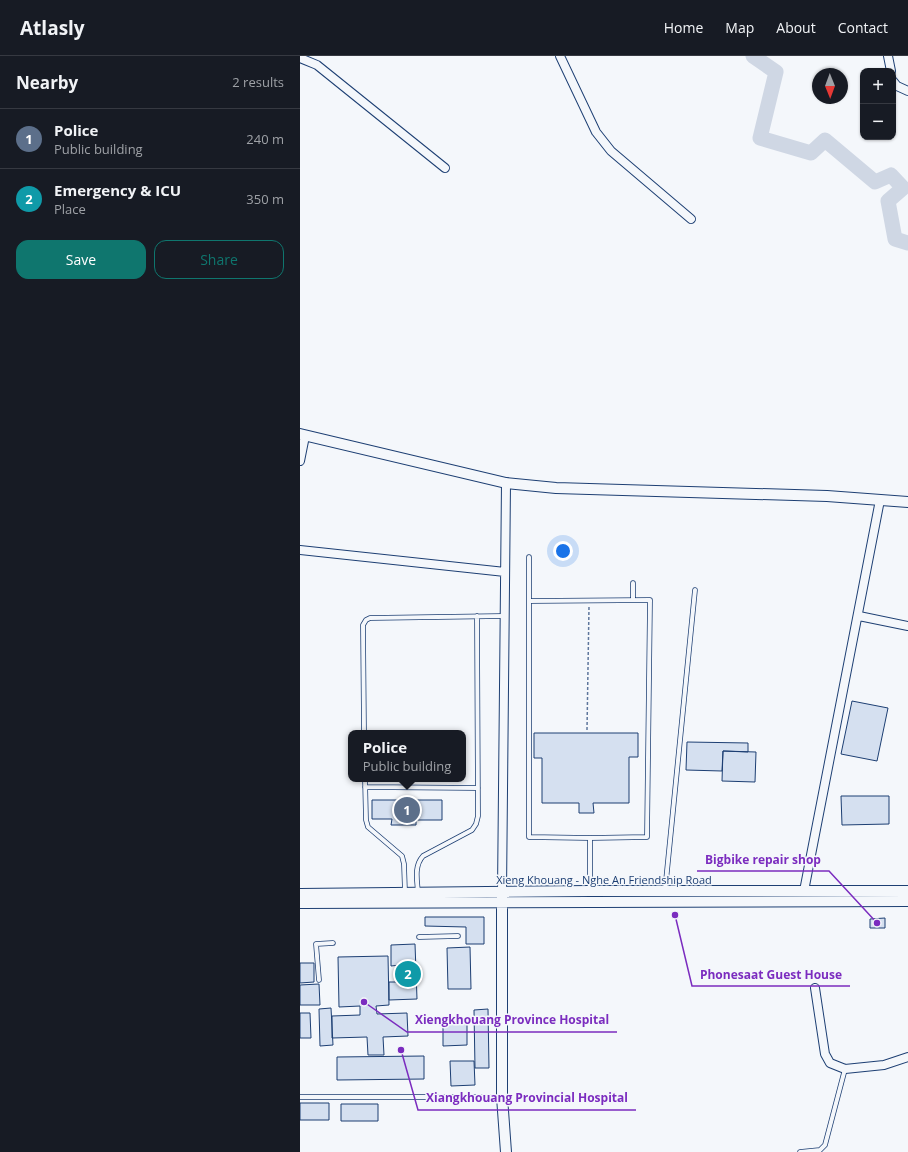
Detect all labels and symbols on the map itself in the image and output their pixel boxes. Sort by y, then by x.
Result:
north arrow [812,68,848,104]
your location [553,541,573,561]
pin: 1 [394,795,420,825]
callout: Bigbike repair shop [697,847,829,871]
text: Bigbike repair shop [705,851,821,868]
street label: Xieng Khouang - Nghe An Friendship Road [496,872,712,887]
pin: 2 [395,959,421,989]
callout: Phonesaat Guest House [692,962,850,986]
text: Phonesaat Guest House [700,966,842,983]
callout: Xiengkhouang Province Hospital [407,1008,617,1032]
text: Xiengkhouang Province Hospital [415,1011,609,1028]
callout: Xiangkhouang Provincial Hospital [418,1086,636,1110]
text: Xiangkhouang Provincial Hospital [426,1089,628,1106]

